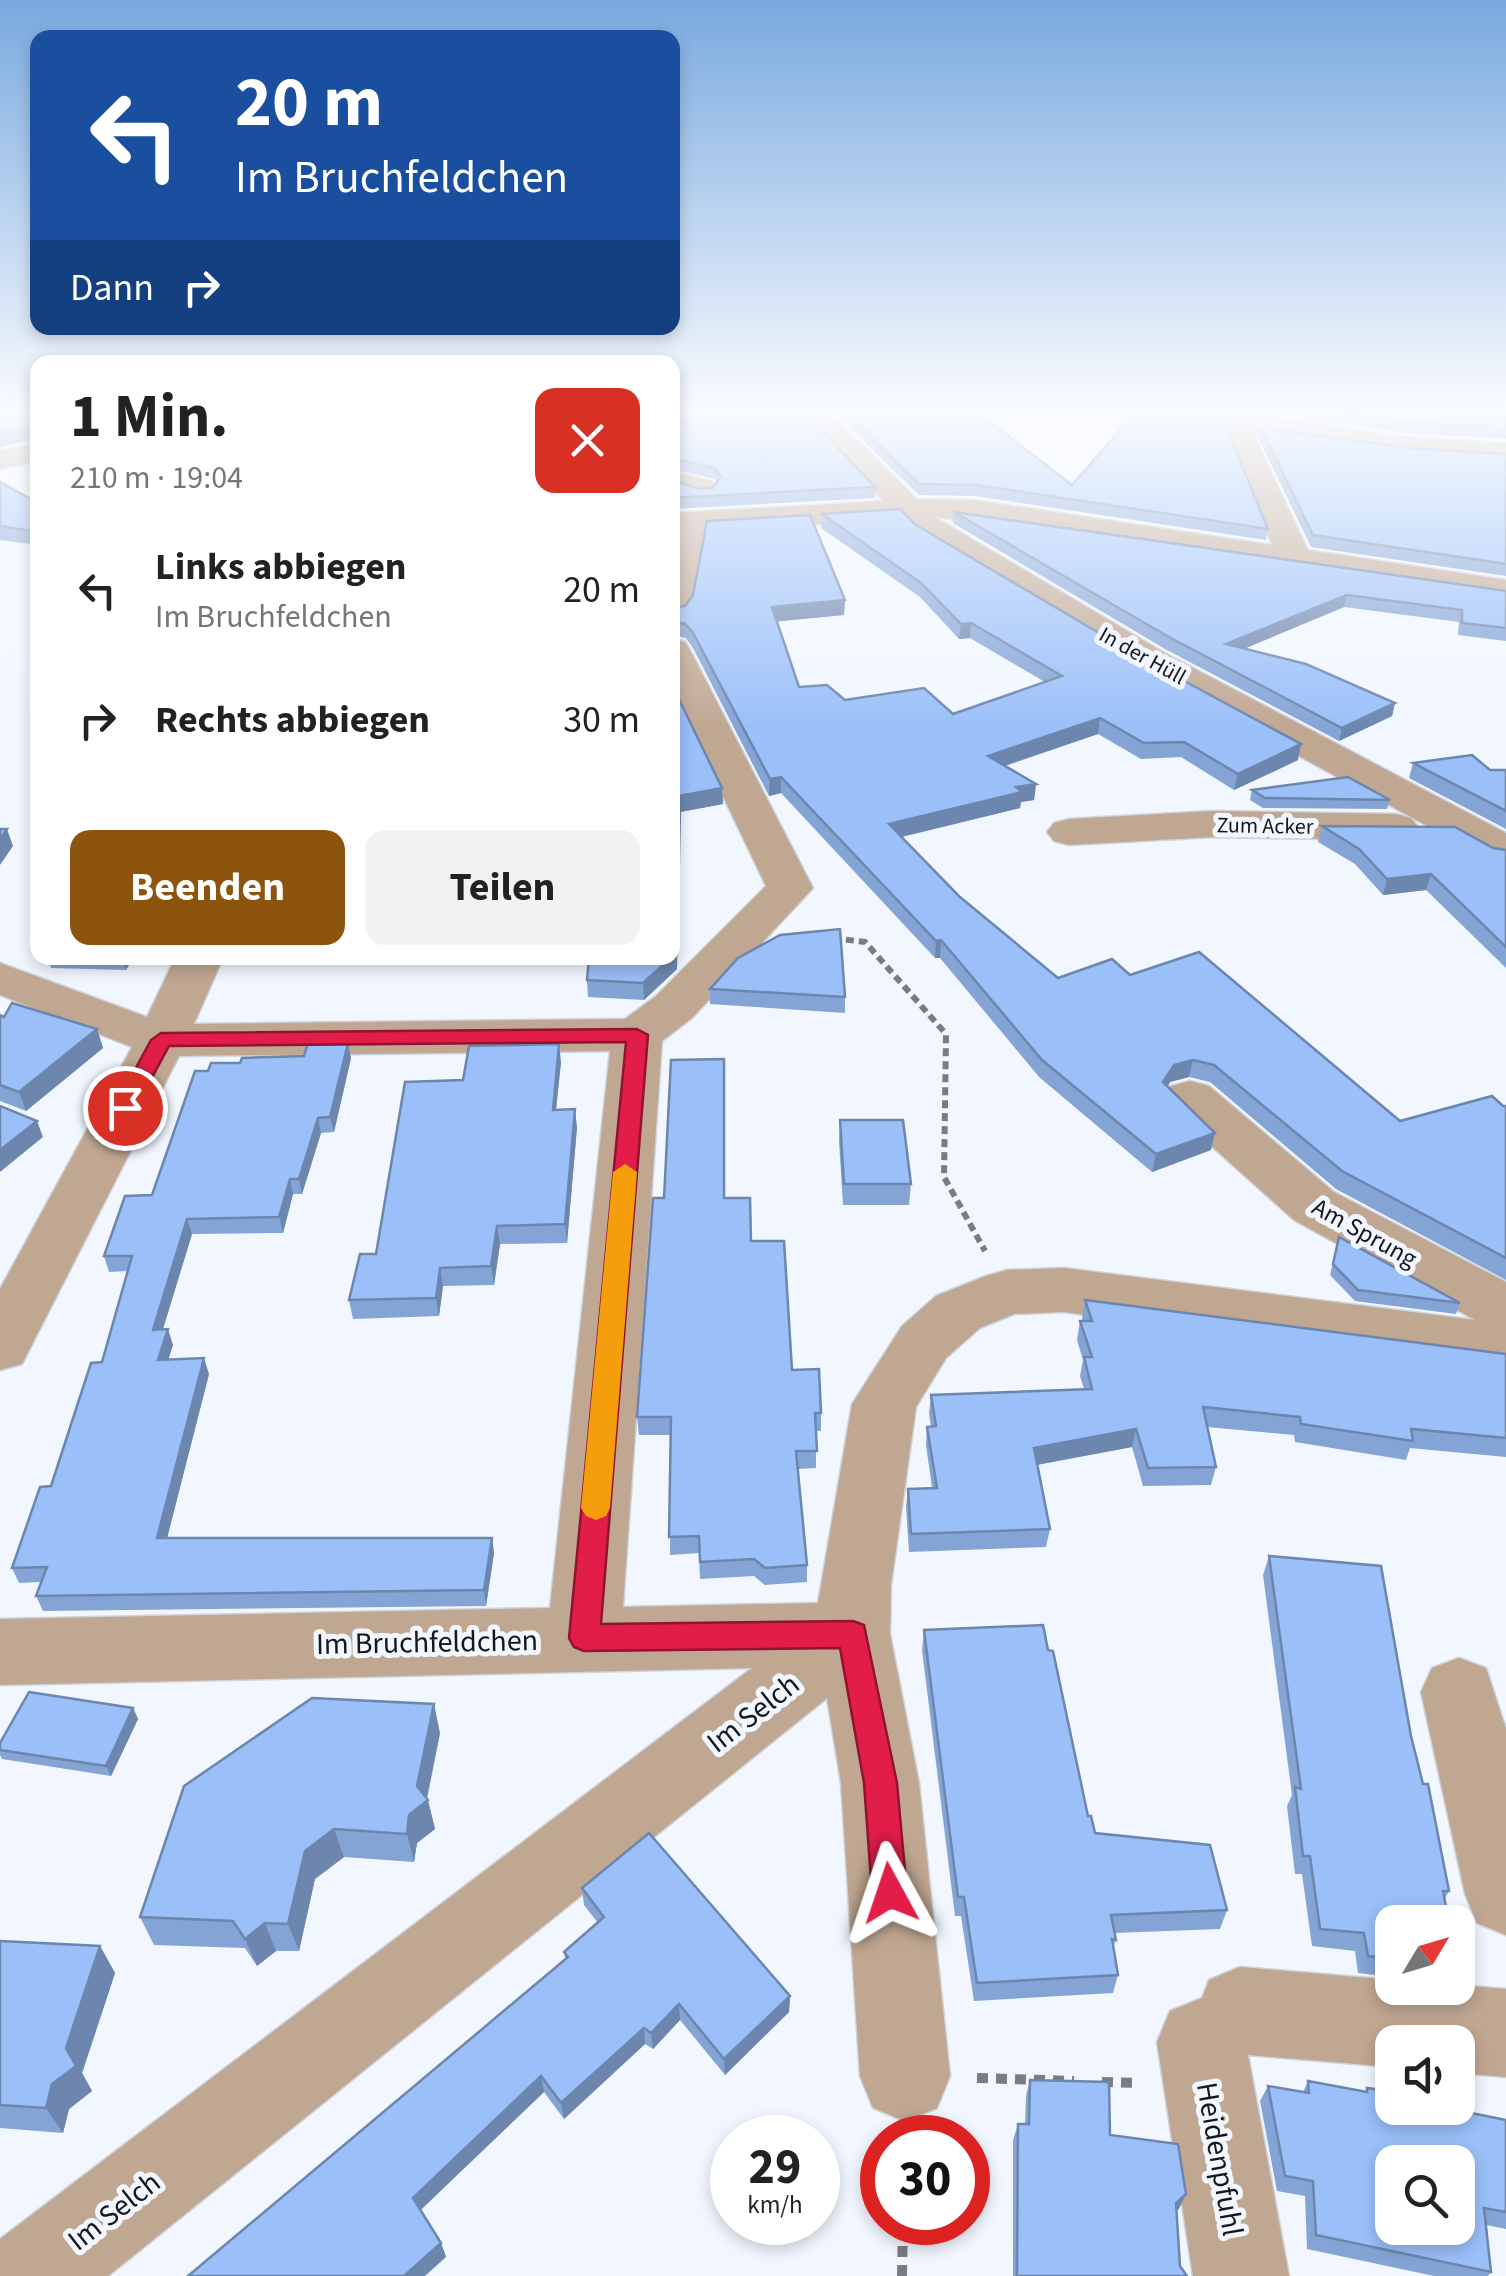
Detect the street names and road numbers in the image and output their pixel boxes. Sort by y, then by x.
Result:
street label: In der Hüll [1093,619,1192,693]
street label: Zum Acker [1216,809,1314,843]
street label: Am Sprung [1305,1189,1424,1277]
street label: Im Bruchfeldchen [316,1619,538,1666]
street label: Im Selch [698,1663,809,1763]
street label: Heidenpfuhl [1185,2079,1254,2239]
street label: Im Selch [59,2161,170,2261]

